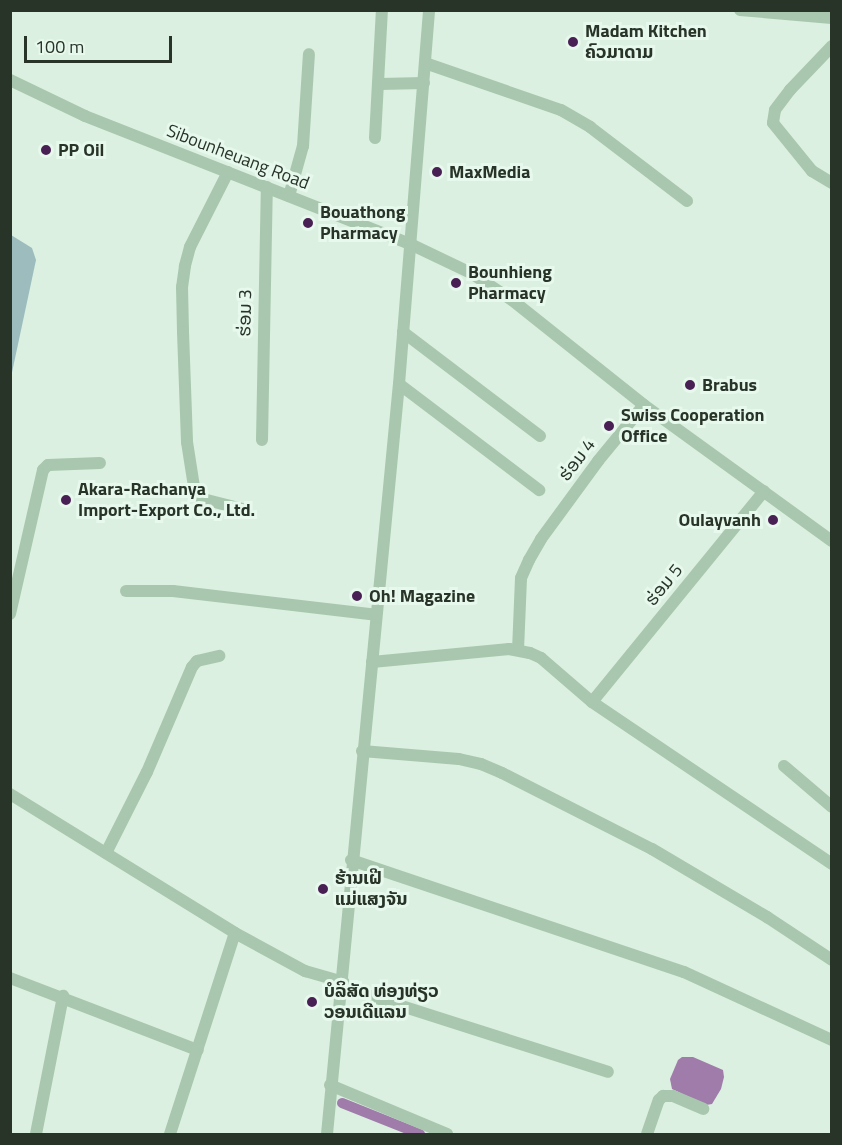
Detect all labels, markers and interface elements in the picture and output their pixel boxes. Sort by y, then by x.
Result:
place label: Madam Kitchen ຄົວມາດາມ [585,21,707,63]
scale bar [27,24,176,62]
text: 100 m [35,33,84,60]
marker: Madam Kitchen ຄົວມາດາມ [566,35,580,49]
street label: Sibounheuang Road [164,120,312,194]
place label: PP Oil [58,139,104,161]
marker: PP Oil [39,143,53,157]
place label: MaxMedia [449,161,530,183]
marker: MaxMedia [430,165,444,179]
place label: Bouathong Pharmacy [320,202,405,244]
marker: Bouathong Pharmacy [301,216,315,230]
place label: Bounhieng Pharmacy [468,262,552,304]
marker: Bounhieng Pharmacy [449,276,463,290]
street label: ຮ່ອມ 3 [234,289,256,337]
place label: Brabus [702,374,757,396]
marker: Brabus [683,378,697,392]
place label: Swiss Cooperation Office [621,405,765,448]
marker: Swiss Cooperation Office [602,419,616,433]
street label: ຮ່ອມ 4 [554,435,600,485]
place label: Akara-Rachanya Import-Export Co., Ltd. [78,479,255,522]
marker: Akara-Rachanya Import-Export Co., Ltd. [59,493,73,507]
place label: Oulayvanh [678,509,761,531]
marker: Oulayvanh [766,513,780,527]
street label: ຮ່ອມ 5 [641,560,687,610]
place label: Oh! Magazine [369,585,475,607]
marker: Oh! Magazine [350,589,364,603]
place label: ຮ້ານເຝີ ແມ່ແສງຈັນ [335,868,407,910]
marker: ຮ້ານເຝີ ແມ່ແສງຈັນ [316,882,330,896]
place label: ບໍລິສັດ ທ່ອງທ່ຽວ ວອນເດີແລນ [324,981,439,1024]
marker: ບໍລິສັດ ທ່ອງທ່ຽວ ວອນເດີແລນ [305,995,319,1009]

